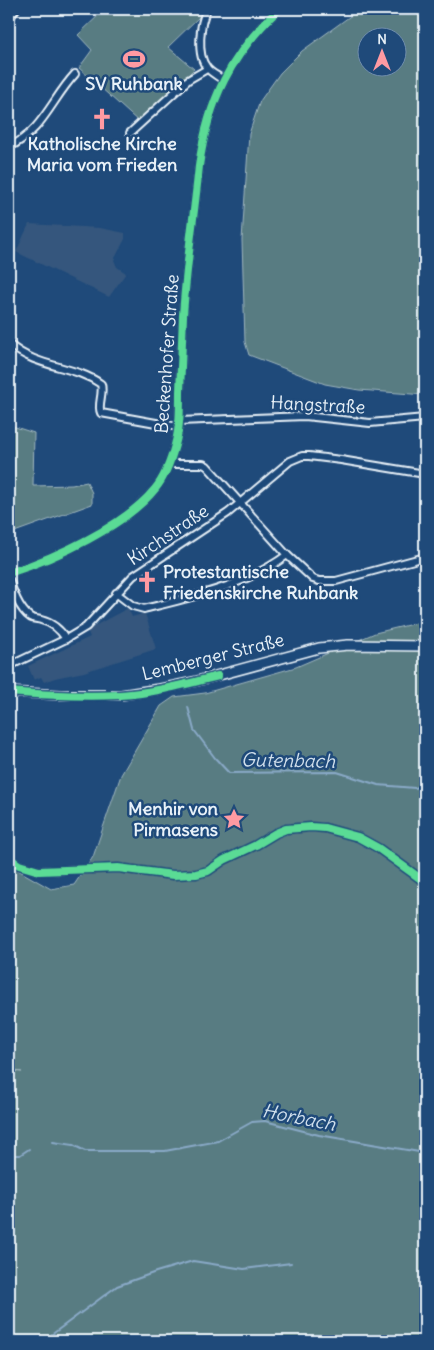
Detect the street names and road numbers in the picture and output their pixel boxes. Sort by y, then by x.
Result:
street label: Beckenhofer Straße [149,274,184,434]
street label: Hangstraße [270,391,366,418]
street label: Kirchstraße [123,499,213,570]
street label: Lemberger Straße [139,628,286,685]

